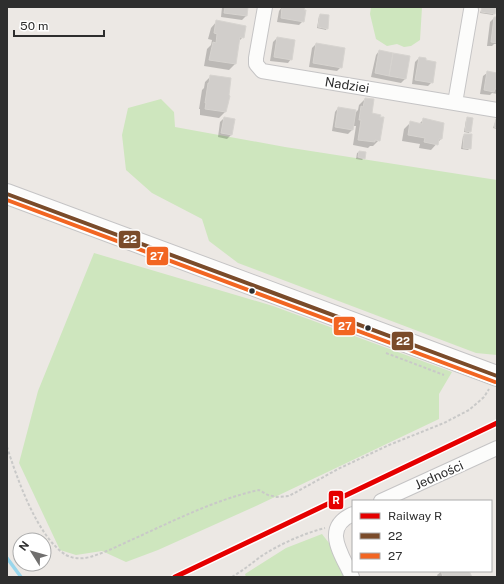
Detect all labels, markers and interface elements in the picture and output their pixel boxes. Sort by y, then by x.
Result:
scale bar [14,12,104,38]
text: 50 m [20,19,48,33]
street label: Nadziei [324,74,370,96]
line badge: 22 [118,230,141,249]
text: 22 [123,233,137,245]
line badge: 27 [146,246,169,266]
text: 27 [150,250,164,262]
unlabelled marker [247,286,257,296]
line badge: 27 [333,316,356,336]
text: 27 [338,320,352,332]
unlabelled marker [363,323,373,333]
line badge: 22 [391,331,414,351]
text: 22 [396,335,410,347]
street label: Jedności [412,458,466,492]
line badge: R [328,490,344,510]
text: R [332,494,340,506]
legend [352,500,492,572]
text: Railway R [388,509,442,523]
text: 22 [388,529,402,543]
north arrow [12,532,52,572]
text: N [17,539,31,553]
text: 27 [388,549,402,563]

